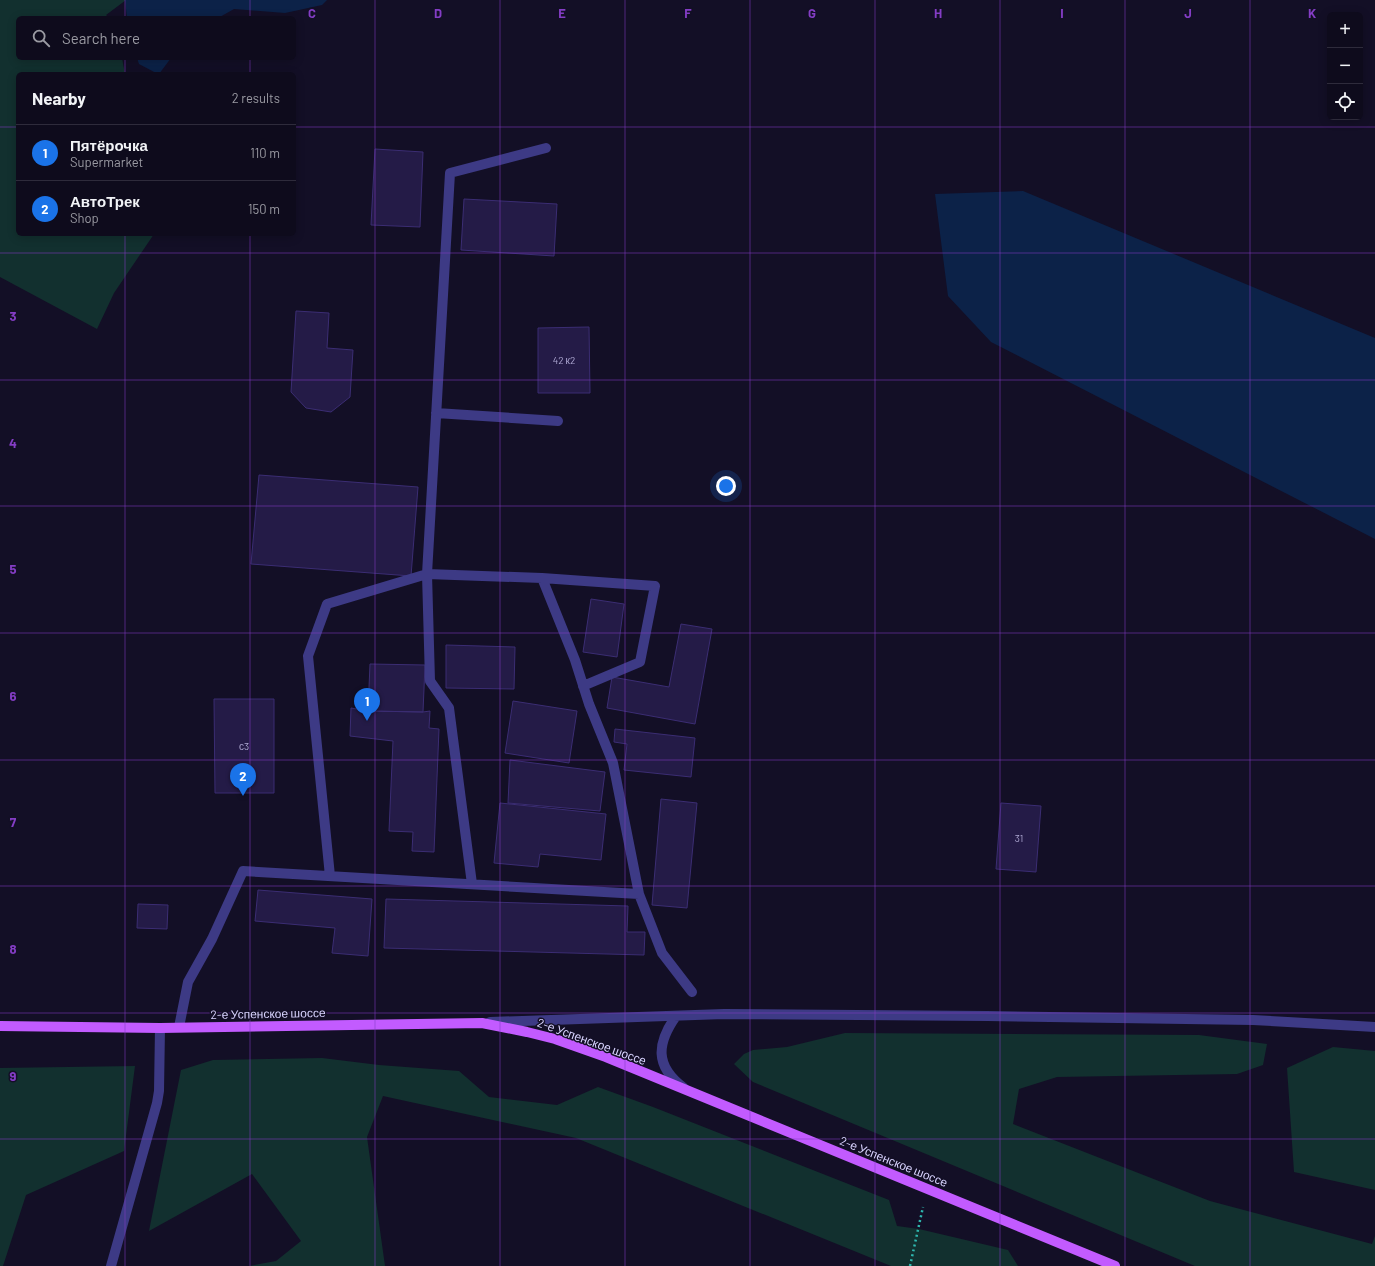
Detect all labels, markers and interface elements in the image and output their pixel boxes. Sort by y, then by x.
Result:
text: C [308,5,316,21]
text: D [434,5,442,21]
text: E [558,5,566,21]
text: F [684,5,692,21]
text: G [808,5,816,21]
text: H [934,5,942,21]
text: I [1060,5,1064,21]
text: J [1184,5,1192,21]
text: K [1308,5,1316,21]
map controls [1327,12,1363,120]
button: + [1327,12,1363,48]
search box [16,16,296,60]
icon: search [30,27,52,49]
text: Search here [62,29,140,47]
button: − [1327,48,1363,84]
button: locate [1327,84,1363,120]
text: Nearby [32,88,86,108]
text: 2 results [232,90,280,106]
text: Пятёрочка [70,136,148,154]
text: 1 [43,145,47,161]
text: 110 m [250,145,280,161]
text: Supermarket [70,154,143,170]
text: АвтоТрек [70,192,140,210]
text: 2 [41,201,49,217]
text: 150 m [248,201,280,217]
text: Shop [70,210,99,226]
text: 3 [9,308,17,324]
house number: 42 к2 [553,354,575,366]
text: 4 [9,435,17,451]
your location [716,476,736,496]
text: 5 [9,561,17,577]
text: 6 [10,688,17,704]
pin: 1 [354,688,380,721]
house number: с3 [239,740,249,752]
pin: 2 [230,763,256,796]
text: 7 [10,814,17,830]
house number: 31 [1015,832,1023,844]
text: 8 [9,941,17,957]
street label: 2-е Успенское шоссе [210,1005,326,1021]
street label: 2-е Успенское шоссе [536,1015,649,1067]
text: 9 [10,1068,17,1084]
street label: 2-е Успенское шоссе [838,1133,950,1189]

